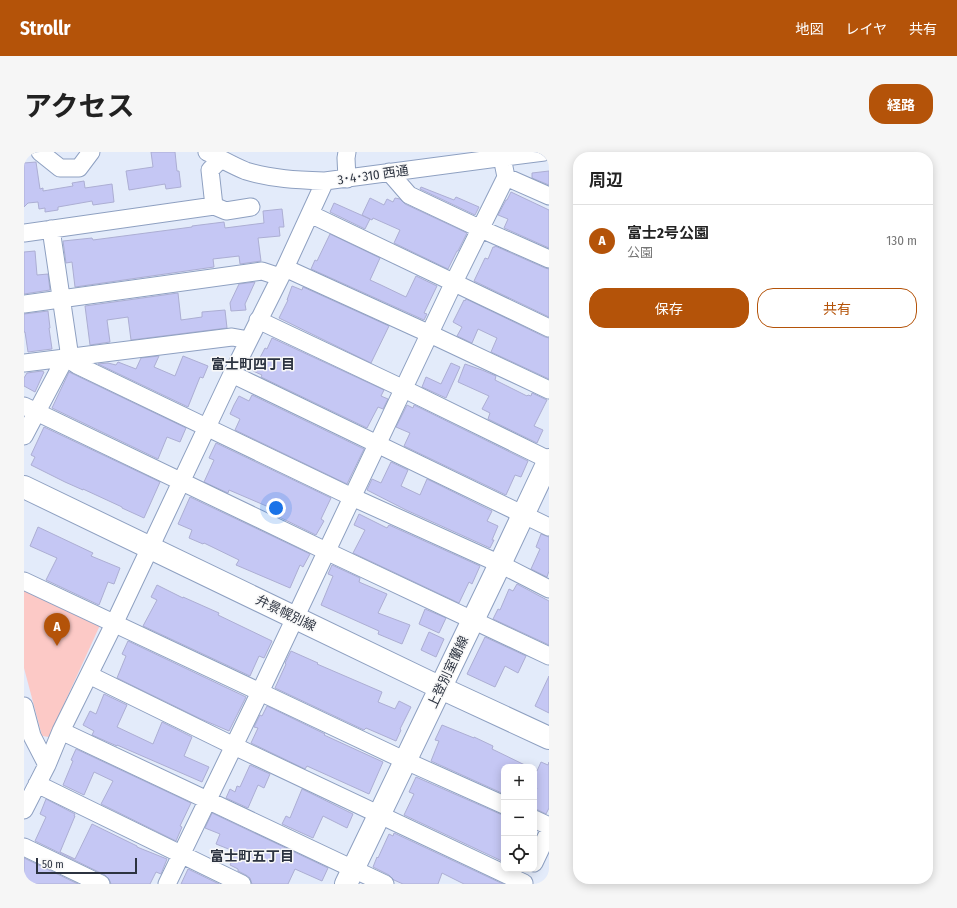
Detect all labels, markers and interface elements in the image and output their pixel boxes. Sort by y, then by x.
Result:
text: Strollr [20,17,70,40]
text: 地図 [795,21,823,38]
text: レイヤ [845,21,887,38]
text: 共有 [909,21,937,38]
button: 経路 [869,84,933,124]
text: アクセス [24,90,135,123]
street label: 3･4･310 西通 [336,163,410,187]
text: 周辺 [589,170,623,191]
text: 富士2号公園 [627,224,709,242]
text: A [598,233,606,248]
text: 130 m [886,233,917,248]
text: 公園 [627,245,653,260]
button: 保存 [589,288,749,328]
button: 共有 [757,288,917,328]
district label: 富士町四丁目 [211,356,295,373]
your location [266,498,286,518]
street label: 弁景幌別線 [253,592,319,634]
pin: A [44,613,70,646]
street label: 上登別室蘭線 [425,633,471,711]
map controls [501,764,537,872]
button: + [501,764,537,800]
button: − [501,800,537,836]
button: locate [501,836,537,872]
district label: 富士町五丁目 [210,848,294,865]
scale bar [36,856,137,875]
text: 50 m [42,858,64,871]

